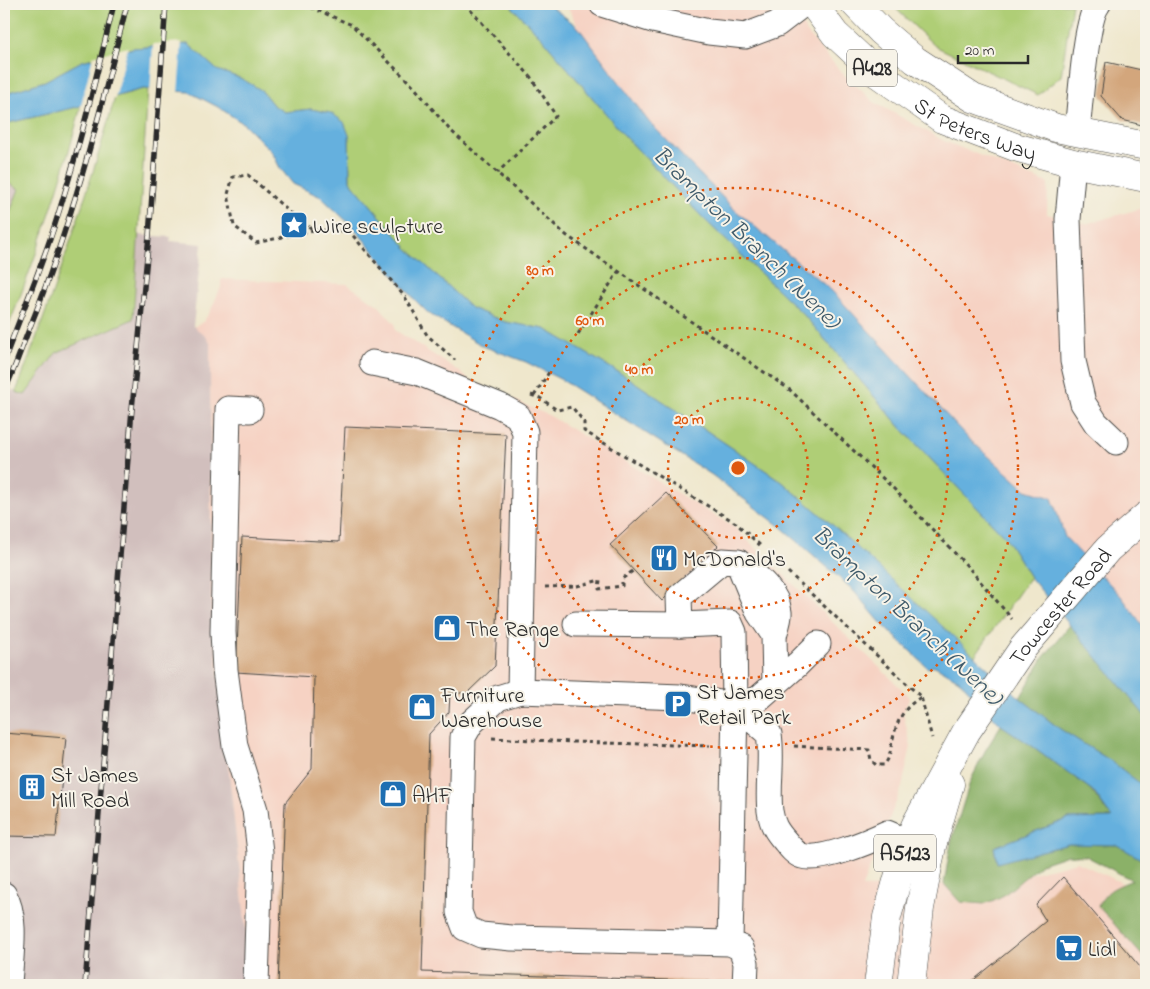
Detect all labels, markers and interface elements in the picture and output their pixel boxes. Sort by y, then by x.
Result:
scale bar [958,32,1028,64]
text: 20 m [965,40,995,62]
road number: A428 [847,49,897,86]
street label: St Peters Way [906,91,1039,172]
water label: Brampton Branch (Nene) [643,139,849,340]
place icon: Wire sculpture [279,210,309,240]
place label: Wire sculpture [313,212,443,244]
text: 80 m [525,260,554,282]
text: 60 m [575,310,605,332]
text: 40 m [624,359,653,381]
text: 20 m [673,409,704,431]
centre of rings [729,459,747,477]
water label: Brampton Branch (Nene) [803,519,1011,716]
street label: Towcester Road [1003,542,1121,673]
restaurant icon: McDonald's [649,543,679,573]
place label: McDonald's [683,545,786,577]
shop icon: The Range [432,613,462,643]
place label: The Range [466,615,559,648]
place label: St James Retail Park [697,678,792,735]
place label: Furniture Warehouse [440,681,542,738]
parking icon: St James Retail Park [663,689,693,719]
shop icon: Furniture Warehouse [407,692,437,722]
place label: St James Mill Road [51,761,139,818]
building icon: St James Mill Road [17,772,47,802]
shop icon: AHF [378,779,408,809]
place label: AHF [412,781,453,813]
road number: A5123 [874,834,936,871]
supermarket icon: Lidl [1054,933,1084,963]
place label: Lidl [1088,935,1116,967]

